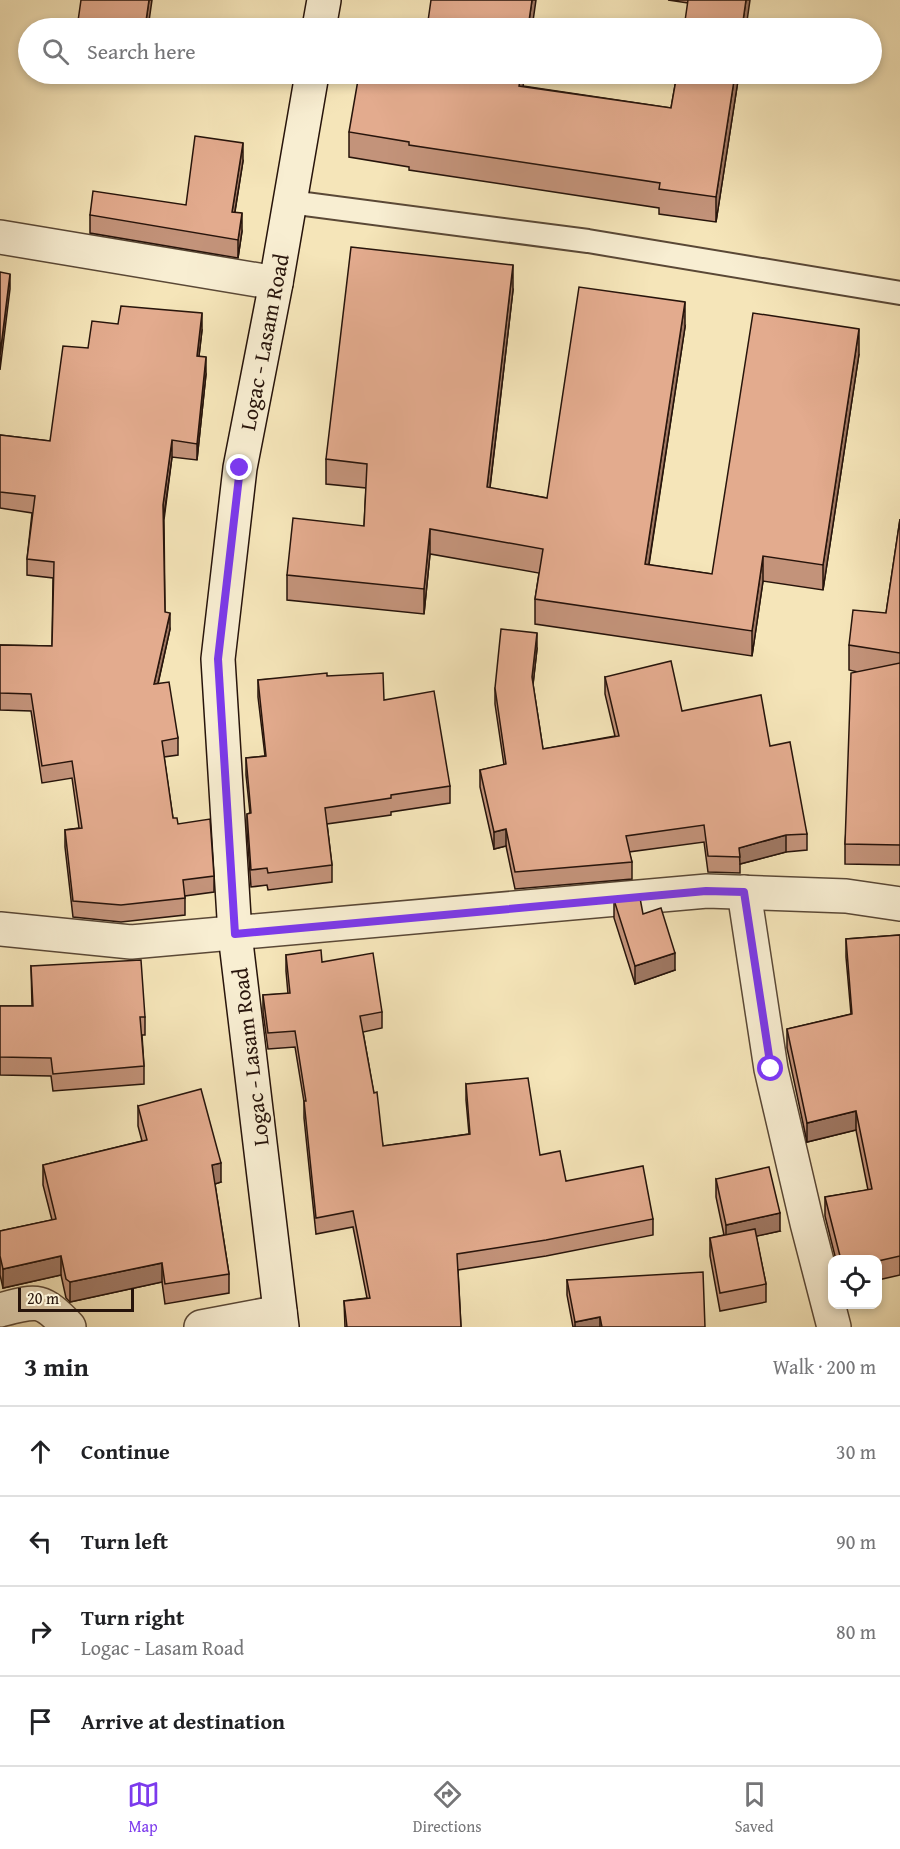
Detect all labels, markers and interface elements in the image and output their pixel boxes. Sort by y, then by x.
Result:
search box [18,18,882,84]
icon: search [39,35,72,68]
text: Search here [87,35,196,67]
street label: Logac - Lasam Road [231,251,297,433]
route end [226,454,252,480]
street label: Logac - Lasam Road [223,966,277,1148]
route start [757,1055,783,1081]
map controls [828,1255,882,1309]
button: locate [828,1255,882,1309]
scale bar [18,1285,134,1312]
text: 20 m [27,1286,59,1310]
text: 3 min [24,1347,89,1386]
text: Walk · 200 m [773,1352,876,1381]
icon: ahead [24,1435,57,1468]
text: Continue [81,1435,170,1467]
text: 30 m [836,1437,876,1466]
icon: left [24,1525,57,1558]
text: Turn left [81,1525,168,1557]
text: 90 m [836,1527,876,1556]
text: Turn right [81,1601,184,1633]
icon: right [24,1615,57,1648]
text: 80 m [836,1617,876,1646]
text: Logac - Lasam Road [81,1633,244,1662]
icon: arrive [24,1705,57,1738]
text: Arrive at destination [81,1705,285,1737]
tab: Map [127,1778,160,1838]
tab: Directions [413,1778,482,1838]
tab: Saved [735,1778,773,1838]

